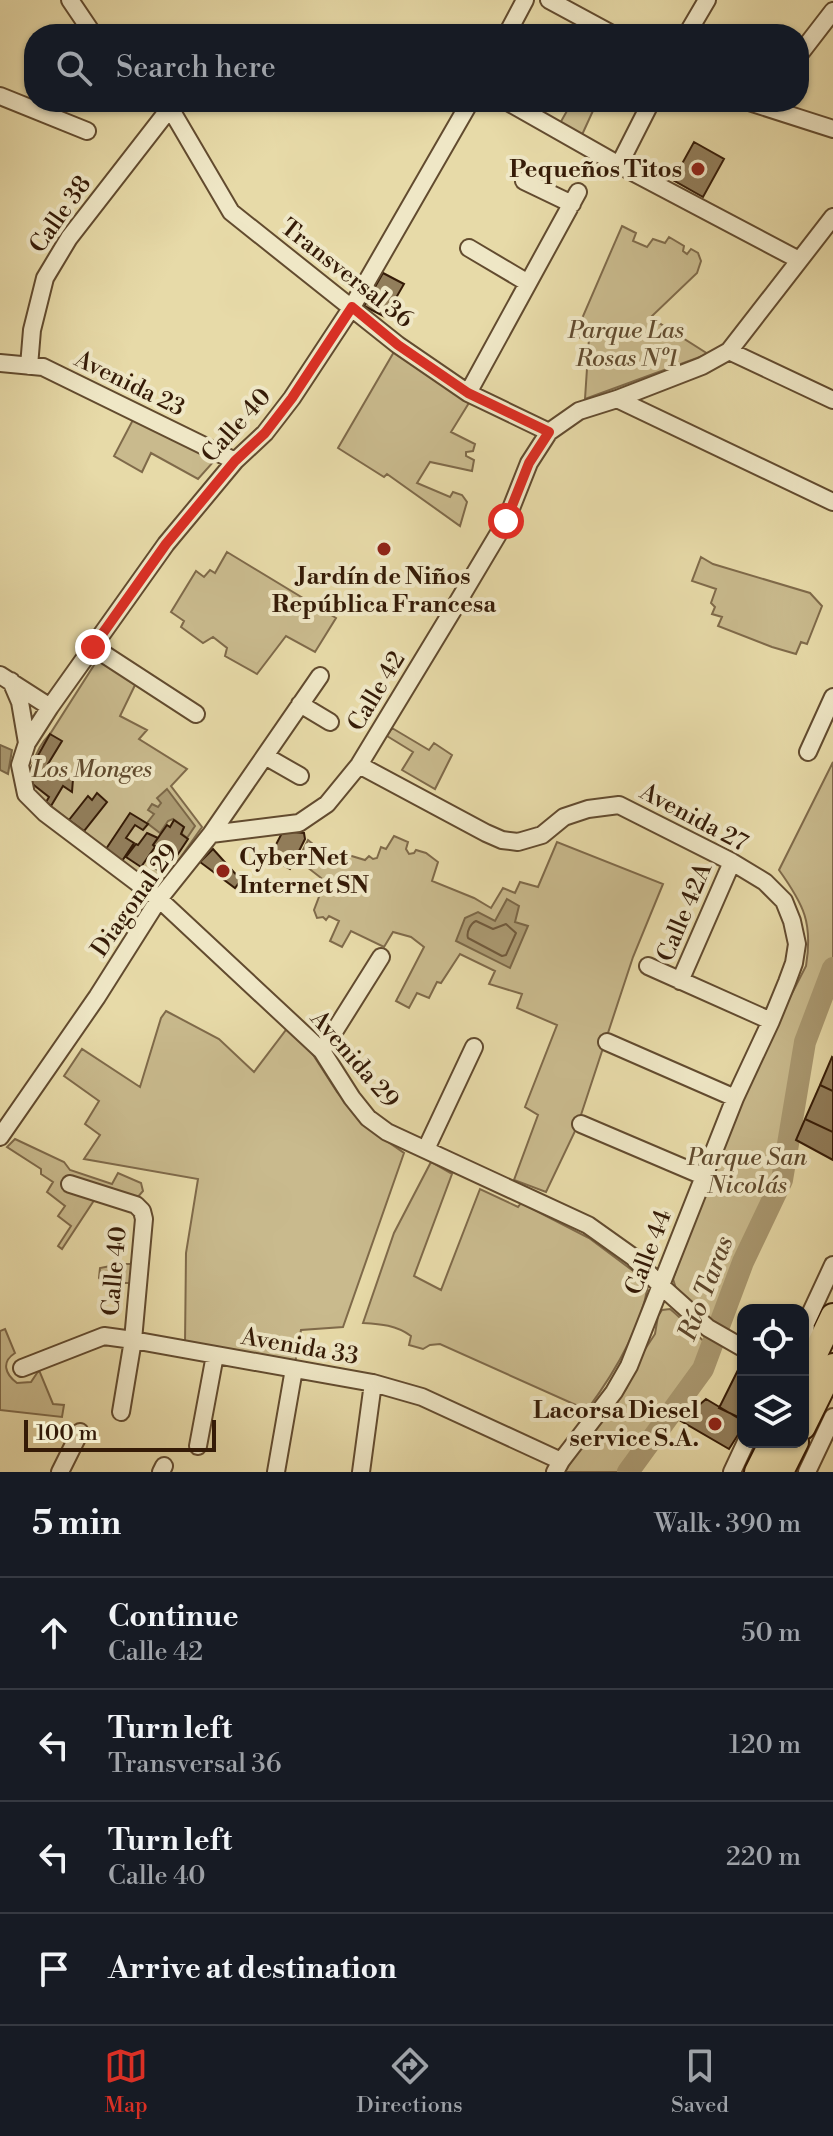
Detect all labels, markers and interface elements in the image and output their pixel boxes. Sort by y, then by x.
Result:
search box [24,24,809,112]
icon: search [52,46,96,90]
text: Search here [116,49,276,87]
place label: Pequeños Titos [509,155,682,185]
marker: Pequeños Titos [689,160,707,178]
street label: Calle 38 [23,170,98,259]
street label: Transversal 36 [274,213,419,335]
park label: Parque Las Rosas Nº1 [567,316,684,374]
street label: Avenida 23 [69,344,190,423]
street label: Calle 40 [195,382,278,469]
route start [488,503,524,539]
marker: Jardín de Niños República Francesa [375,540,393,558]
place label: Jardín de Niños República Francesa [272,562,497,620]
route end [75,629,111,665]
street label: Calle 42 [341,646,412,737]
park label: Los Monges [31,755,152,785]
street label: Avenida 27 [634,777,753,859]
street label: Diagonal 29 [85,838,185,963]
place label: CyberNet Internet SN [239,843,369,901]
street label: Calle 42A [651,858,719,966]
marker: CyberNet Internet SN [214,862,232,880]
street label: Avenida 29 [303,1004,405,1115]
park label: Parque San Nicolás [686,1143,807,1201]
street label: Calle 44 [619,1205,679,1299]
street label: Calle 40 [96,1225,134,1317]
water label: Río Taras [671,1231,741,1346]
map controls [737,1304,809,1448]
button: locate [737,1304,809,1376]
street label: Avenida 33 [238,1322,361,1372]
button: layers [737,1376,809,1448]
place label: Lacorsa Diesel service S.A. [533,1396,699,1454]
marker: Lacorsa Diesel service S.A. [706,1415,724,1433]
scale bar [24,1416,216,1452]
text: 100 m [36,1420,98,1447]
text: 5 min [32,1503,121,1545]
text: Walk · 390 m [654,1508,801,1540]
text: Continue [108,1598,239,1636]
icon: ahead [32,1611,76,1655]
text: 50 m [741,1617,801,1649]
text: Calle 42 [108,1636,203,1668]
text: Turn left [108,1710,232,1748]
icon: left [32,1723,76,1767]
text: 120 m [729,1729,801,1761]
text: Transversal 36 [108,1748,281,1780]
text: Turn left [108,1822,232,1860]
icon: left [32,1835,76,1879]
text: 220 m [726,1841,801,1873]
text: Calle 40 [108,1860,206,1892]
icon: arrive [32,1947,76,1991]
text: Arrive at destination [108,1950,397,1988]
tab: Map [104,2044,148,2119]
tab: Directions [357,2044,463,2119]
tab: Saved [671,2044,729,2119]

